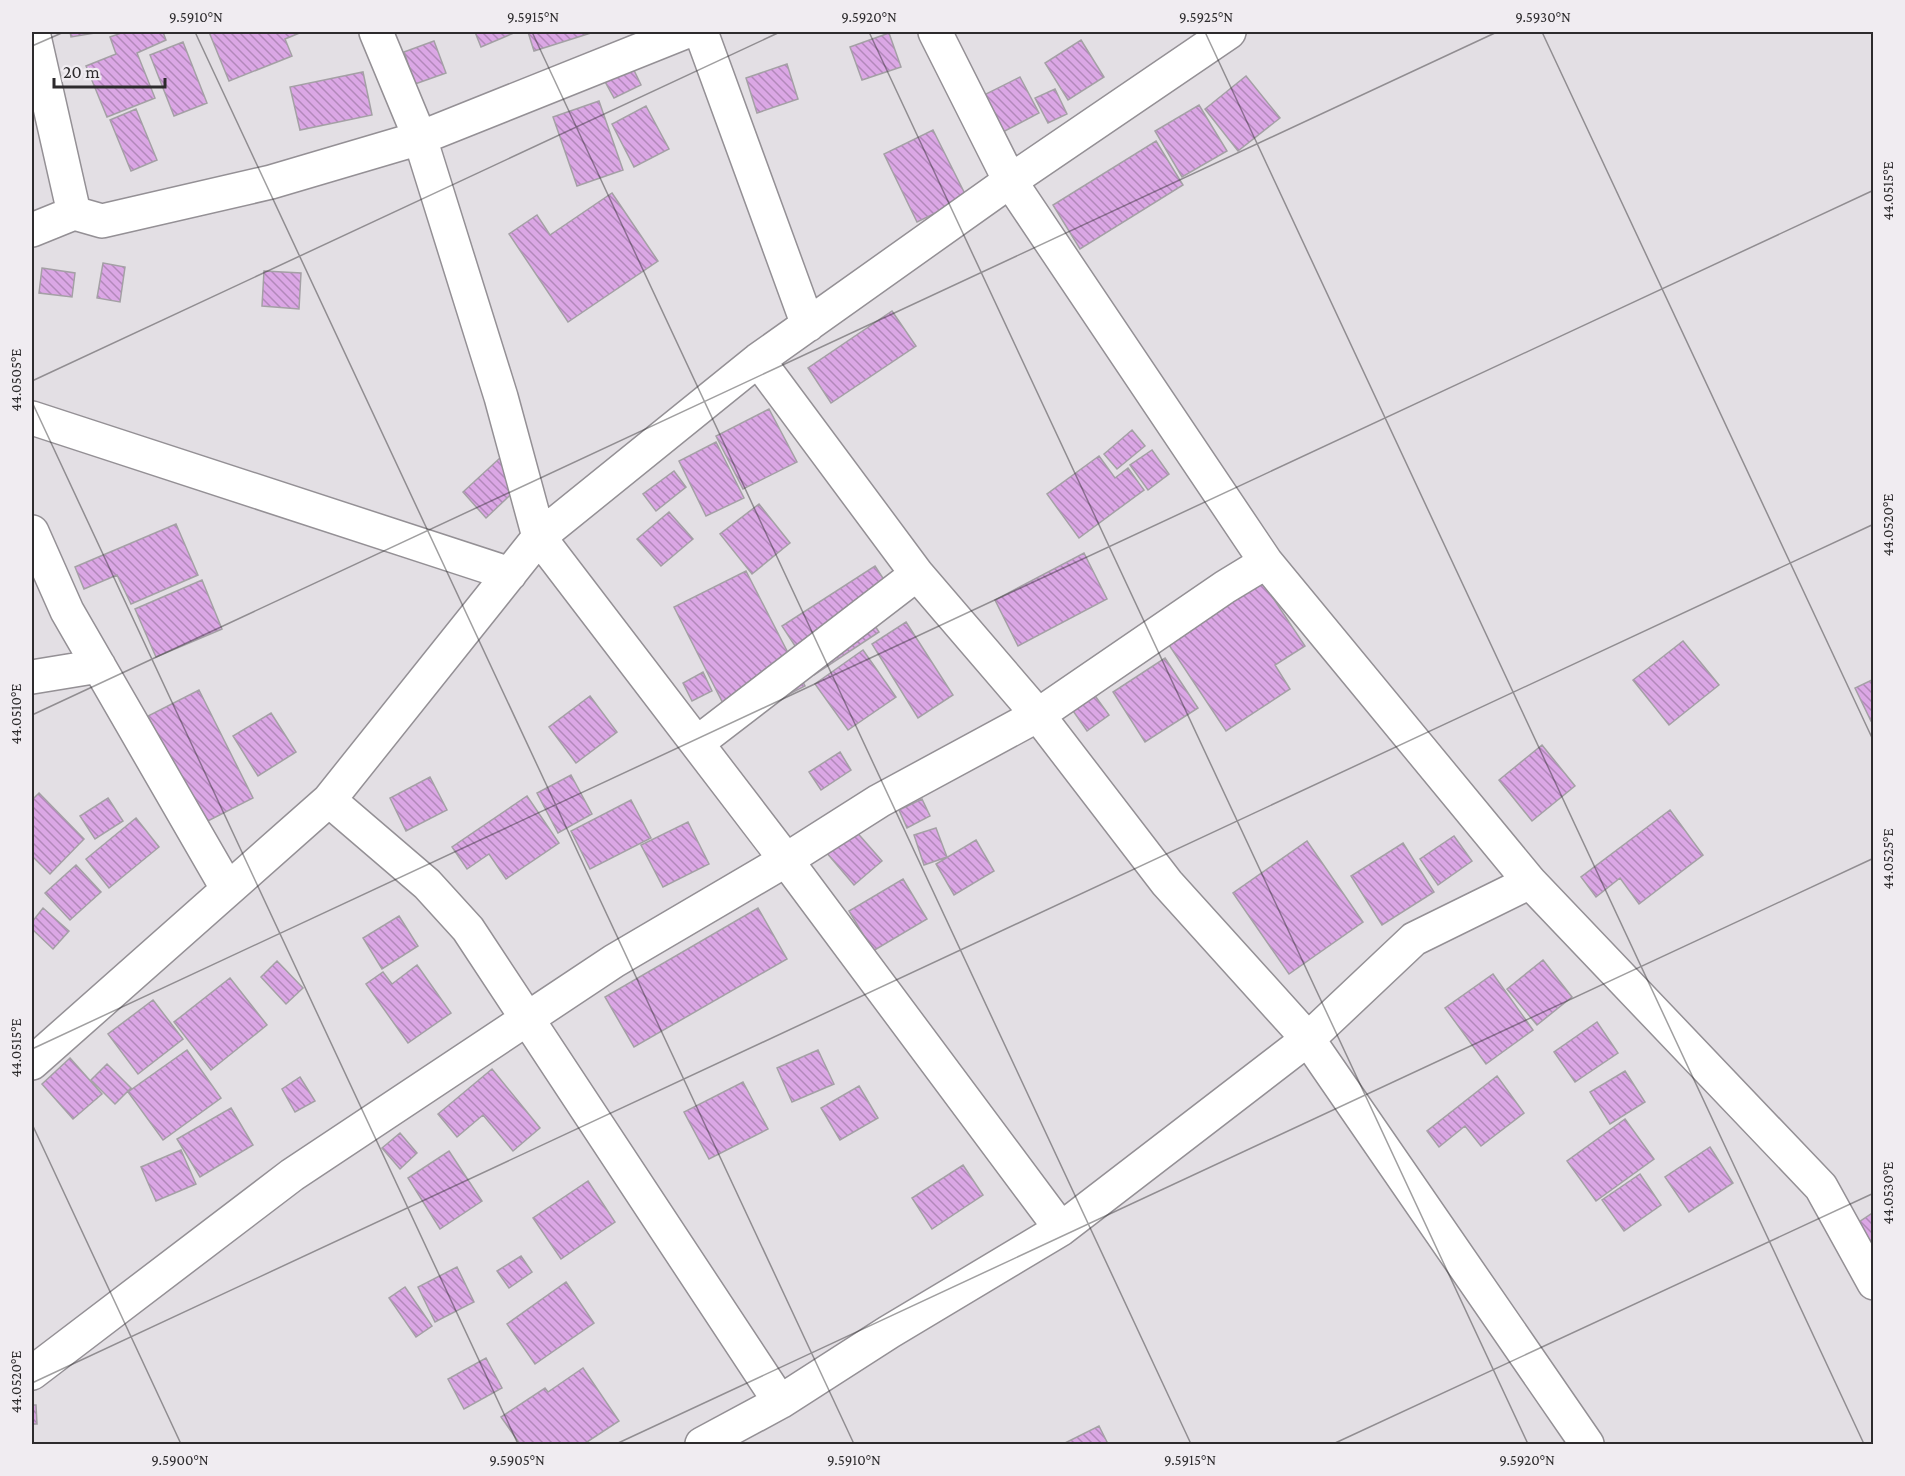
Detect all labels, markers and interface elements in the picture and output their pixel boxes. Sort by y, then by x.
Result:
text: 9.5910°N [169,9,223,25]
text: 9.5915°N [507,9,559,25]
text: 9.5920°N [841,9,897,25]
text: 9.5925°N [1179,9,1233,25]
text: 9.5930°N [1515,9,1571,25]
scale bar [54,51,165,89]
text: 20 m [63,62,100,82]
text: 44.0515°E [1880,161,1896,221]
text: 44.0505°E [8,349,24,411]
text: 44.0520°E [1880,494,1896,556]
text: 44.0510°E [8,684,24,744]
text: 44.0525°E [1880,828,1896,890]
text: 44.0515°E [8,1018,24,1078]
text: 44.0530°E [1880,1162,1896,1224]
text: 44.0520°E [8,1351,24,1413]
text: 9.5900°N [151,1452,209,1468]
text: 9.5905°N [489,1452,545,1468]
text: 9.5910°N [827,1452,881,1468]
text: 9.5915°N [1164,1452,1216,1468]
text: 9.5920°N [1499,1452,1555,1468]

